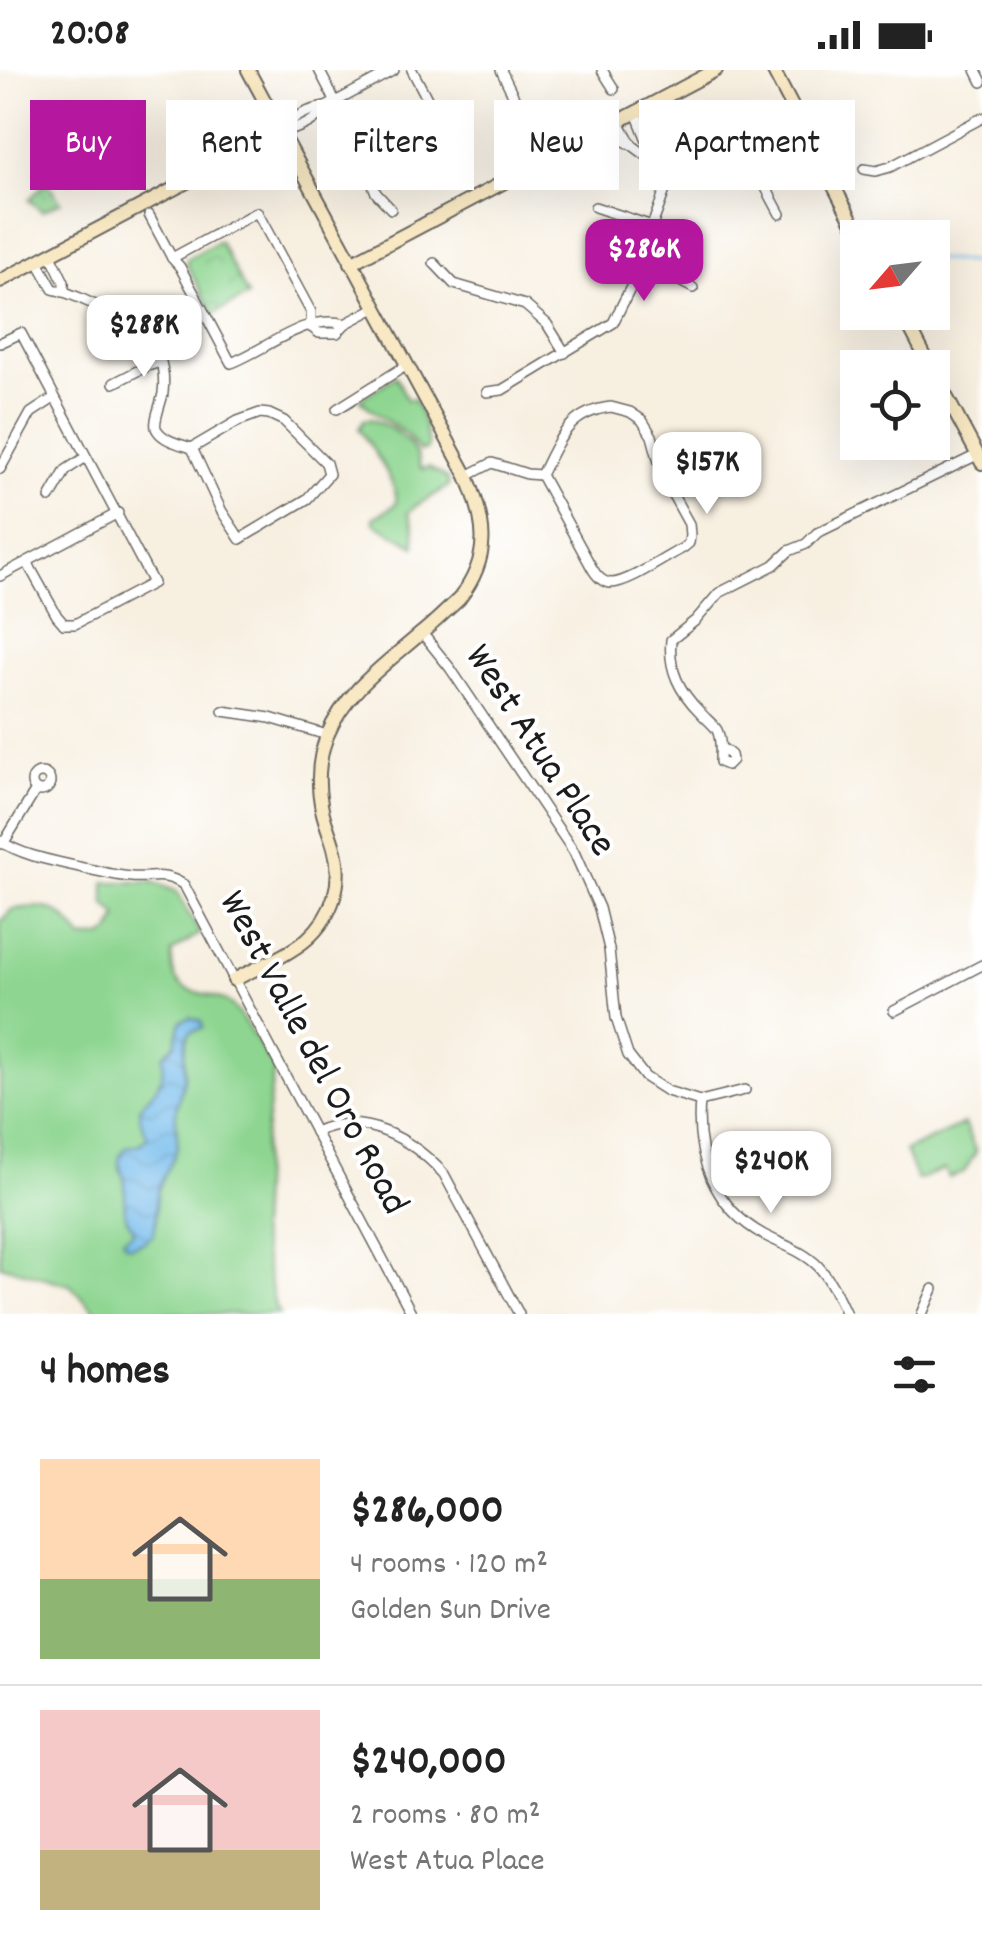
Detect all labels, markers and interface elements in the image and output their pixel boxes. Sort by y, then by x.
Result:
text: 20:08 [50,8,130,63]
chip: Buy [30,100,146,190]
chip: Rent [166,100,297,190]
chip: Filters [317,100,474,190]
chip: New [494,100,619,190]
chip: Apartment [639,100,855,190]
pin: $286K [574,219,714,304]
north arrow [840,220,950,330]
map controls [840,220,950,460]
text: $286K [607,228,681,274]
pin: $288K [74,295,214,380]
text: $288K [109,304,179,350]
button: locate [840,350,950,460]
pin: $157K [637,432,777,517]
text: $157K [674,441,740,487]
street label: West Atua Place [448,634,628,870]
street label: West Valle del Oro Road [201,882,421,1226]
pin: $240K [701,1131,841,1216]
text: $240K [733,1140,809,1186]
text: 4 homes [40,1344,170,1404]
icon: filters [887,1347,942,1402]
text: $286,000 [350,1483,504,1543]
icon: home [120,1499,240,1619]
text: 4 rooms · 120 m² [350,1543,548,1589]
text: Golden Sun Drive [350,1589,551,1635]
text: $240,000 [350,1734,507,1794]
icon: home [120,1750,240,1870]
text: 2 rooms · 80 m² [350,1794,540,1840]
text: West Atua Place [350,1840,545,1886]

